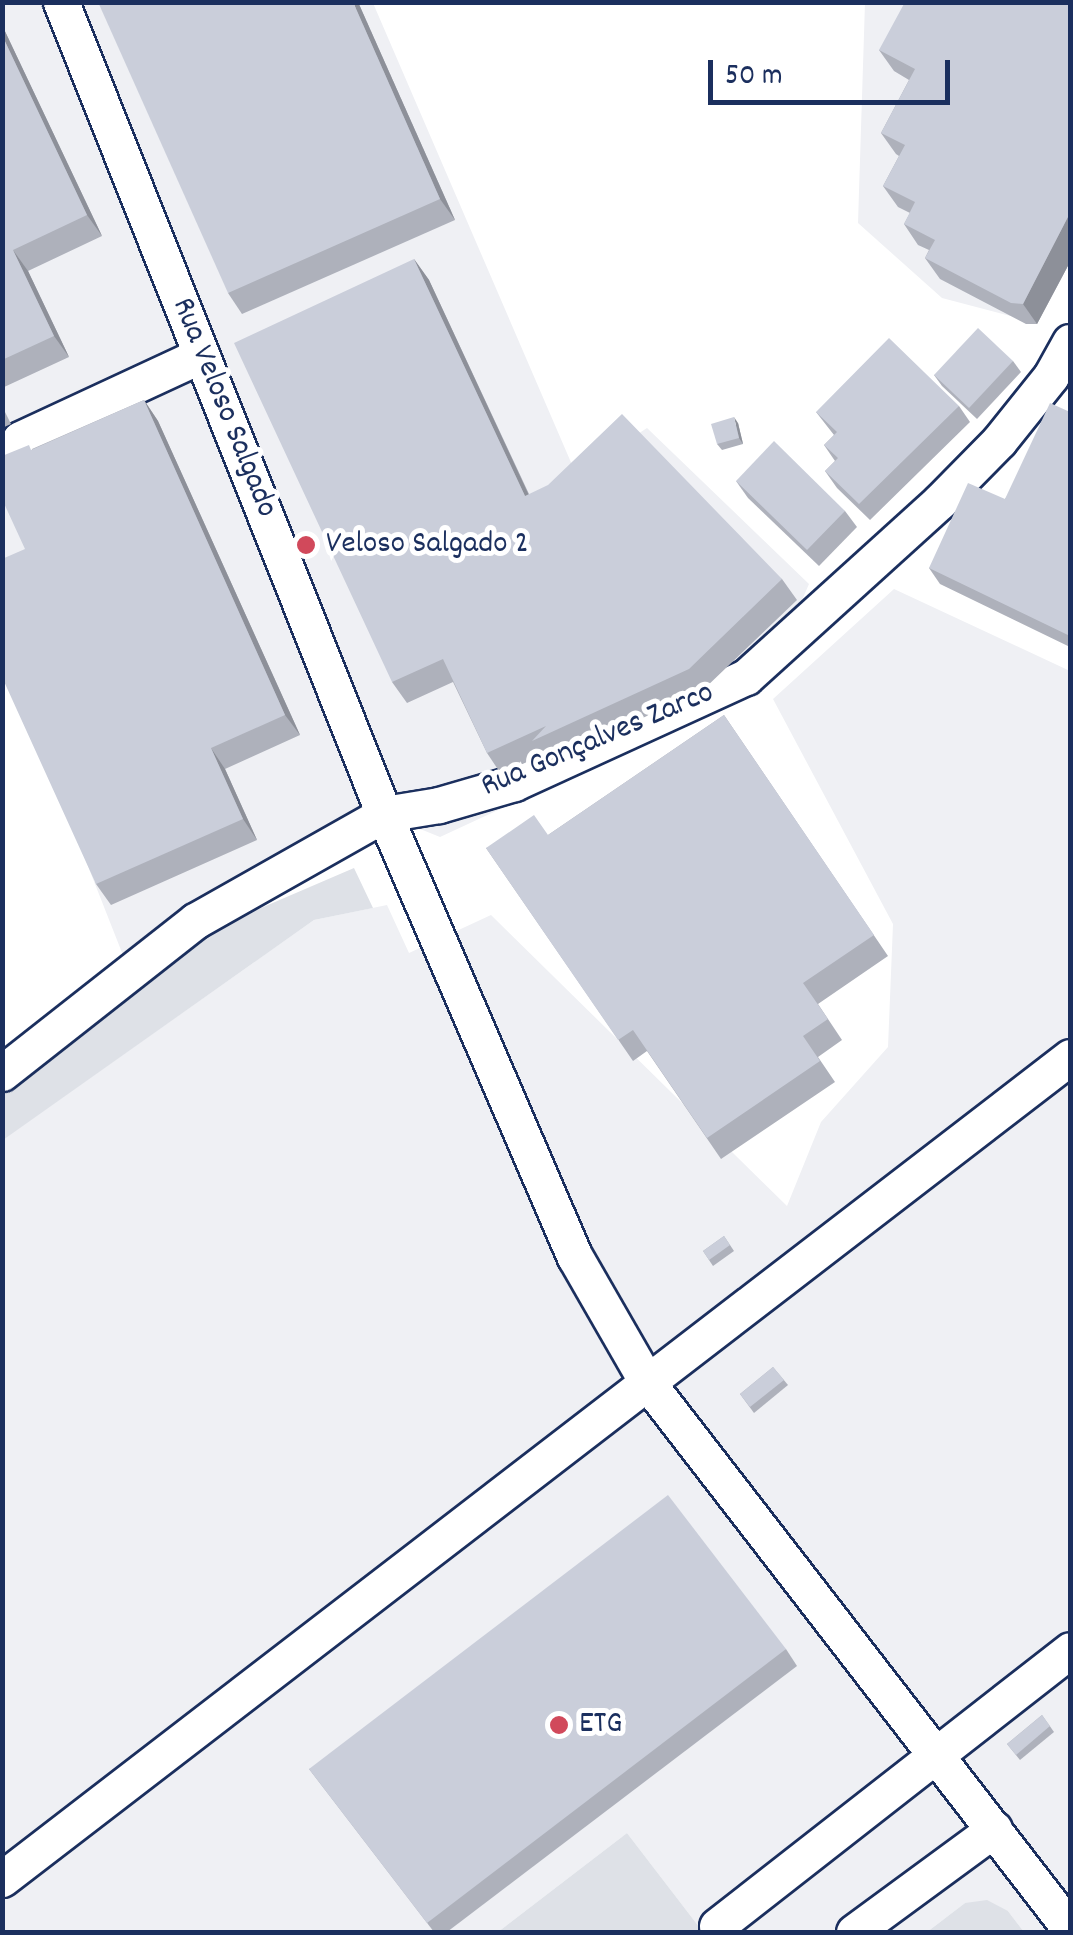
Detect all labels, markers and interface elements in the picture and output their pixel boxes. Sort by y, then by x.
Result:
scale bar [713,40,956,102]
text: 50 m [725,56,783,99]
street label: Rua Veloso Salgado [162,293,284,523]
place label: Veloso Salgado 2 [326,526,529,564]
marker: Veloso Salgado 2 [295,534,317,556]
street label: Rua Gonçalves Zarco [476,675,720,807]
place label: ETG [579,1706,622,1744]
marker: ETG [548,1714,570,1736]

